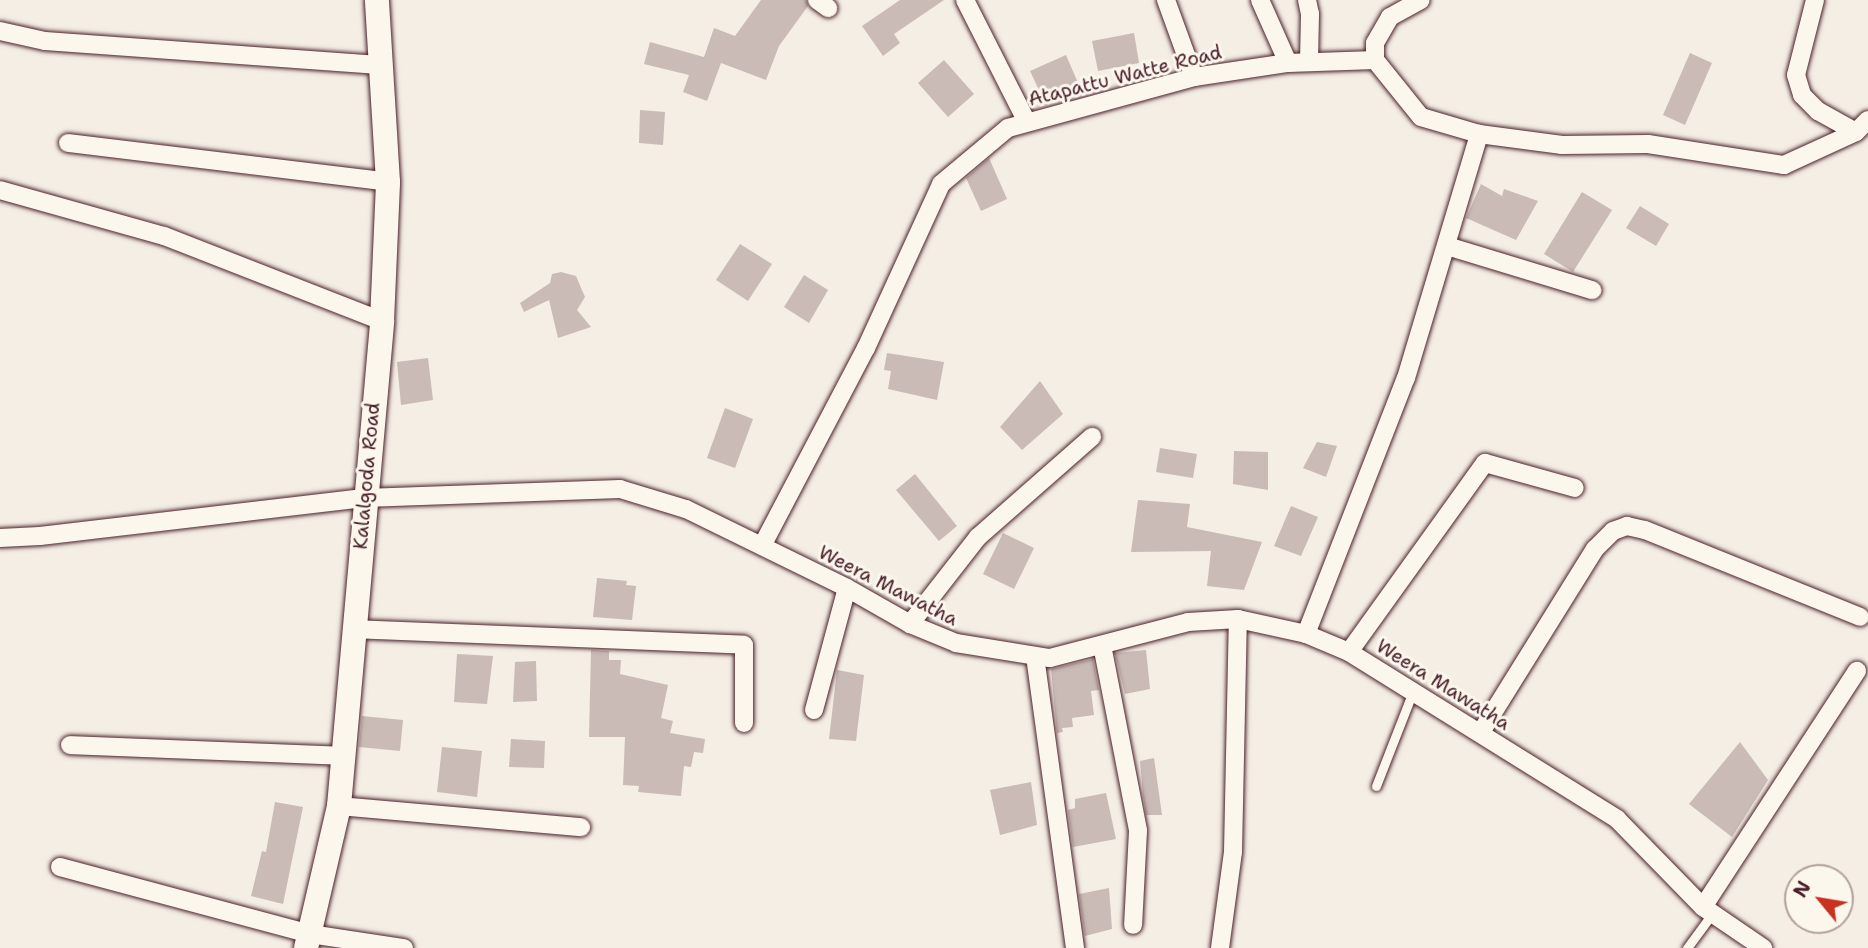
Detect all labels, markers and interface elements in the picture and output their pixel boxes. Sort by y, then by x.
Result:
street label: Atapattu Watte Road [1026,41,1224,111]
street label: Kalalgoda Road [349,402,385,550]
street label: Weera Mawatha [815,541,961,631]
street label: Weera Mawatha [1372,635,1514,735]
north arrow [1784,864,1854,934]
text: N [1788,876,1817,902]

